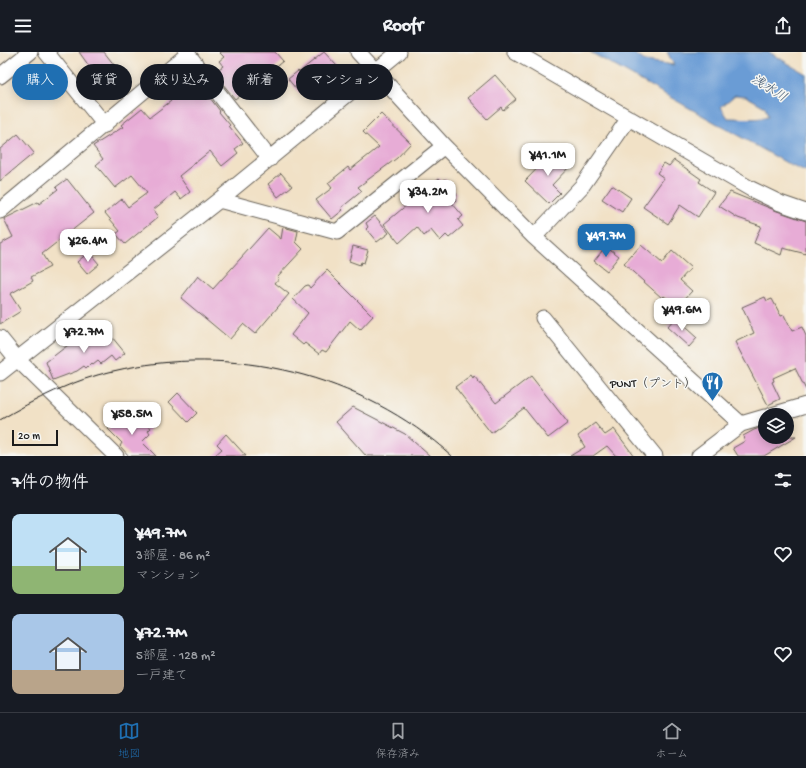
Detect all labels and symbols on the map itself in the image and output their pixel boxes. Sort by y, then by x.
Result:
water label: 浅水川 [748,72,790,106]
pin: ¥41.1M [515,143,581,177]
pin: ¥34.2M [395,180,461,214]
pin: ¥49.7M [573,224,639,258]
pin: ¥26.4M [55,229,121,263]
pin: ¥49.6M [649,298,715,332]
pin: ¥72.7M [51,320,117,354]
restaurant icon: PUNT（プント） [699,370,725,403]
place label: PUNT（プント） [609,377,696,392]
pin: ¥58.5M [99,402,165,436]
scale bar [12,428,58,447]

